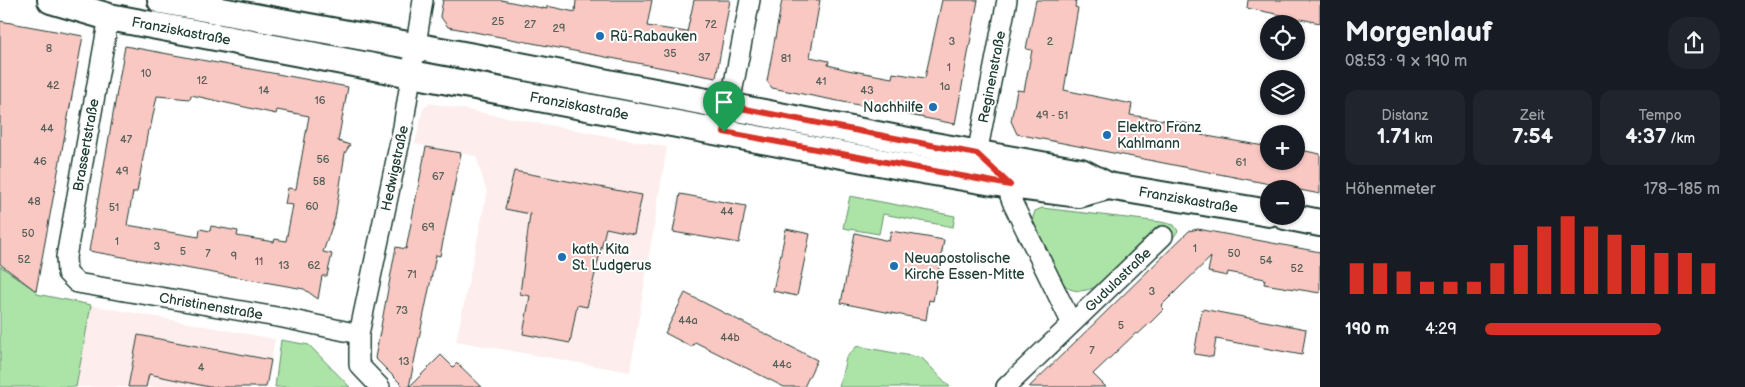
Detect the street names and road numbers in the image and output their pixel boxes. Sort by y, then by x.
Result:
street label: Franziskastraße [130,13,232,48]
street label: Reginenstraße [975,29,1009,125]
street label: Franziskastraße [528,88,630,123]
street label: Brassertstraße [69,97,103,193]
street label: Hedwigstraße [377,124,412,212]
street label: Franziskastraße [1138,183,1239,216]
street label: Gudulastraße [1081,244,1154,315]
street label: Christinenstraße [158,289,264,323]

